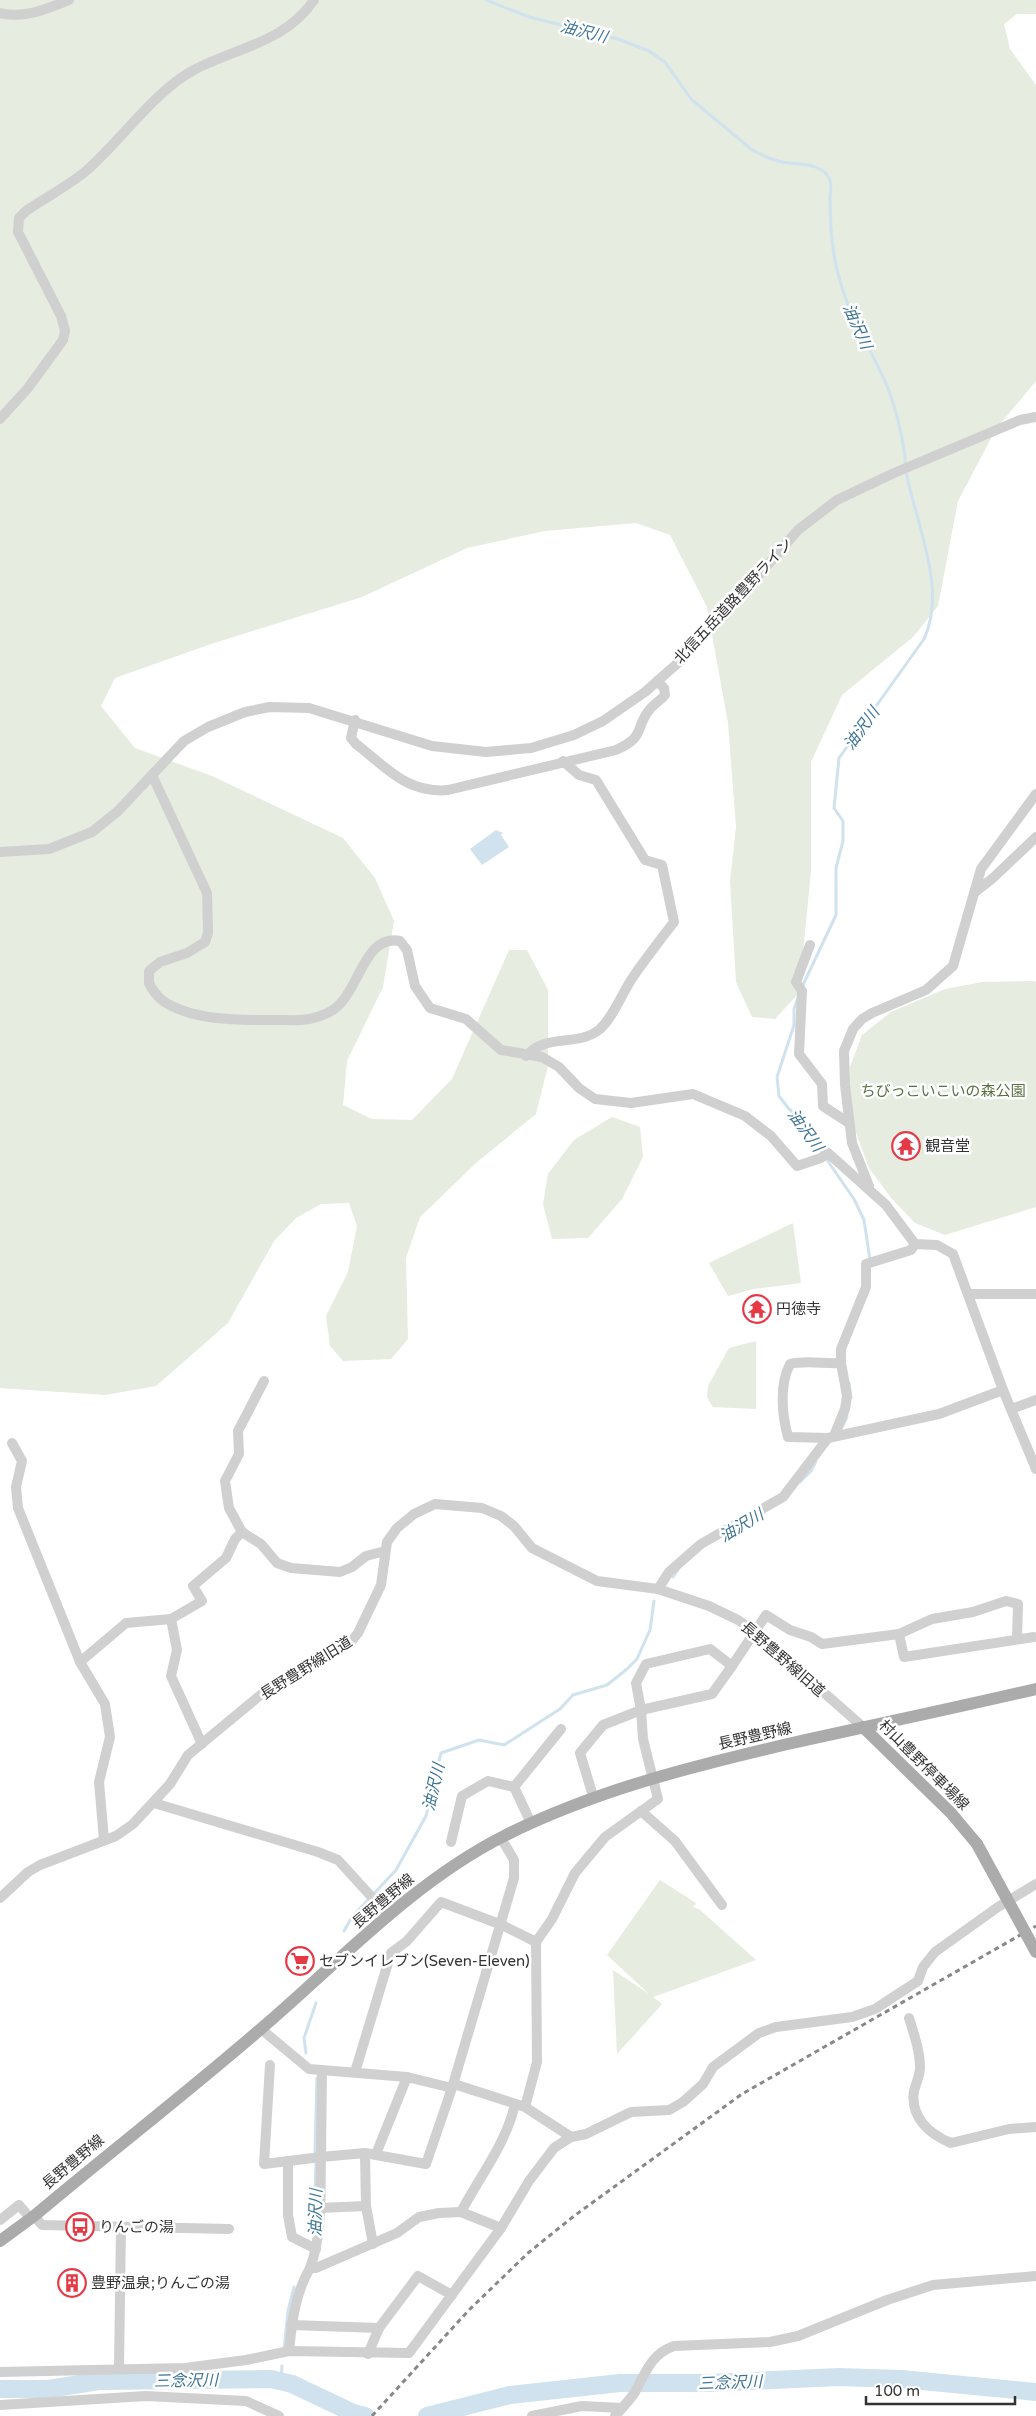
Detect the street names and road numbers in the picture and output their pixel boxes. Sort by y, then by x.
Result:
street label: 北信五岳道路豊野ライン [670,535,796,667]
street label: 長野豊野線旧道 [737,1618,829,1700]
street label: 長野豊野線旧道 [257,1633,355,1703]
street label: 村山豊野停車場線 [875,1716,973,1814]
street label: 長野豊野線 [716,1719,794,1753]
street label: 長野豊野線 [348,1870,418,1932]
street label: 長野豊野線 [38,2131,108,2193]

